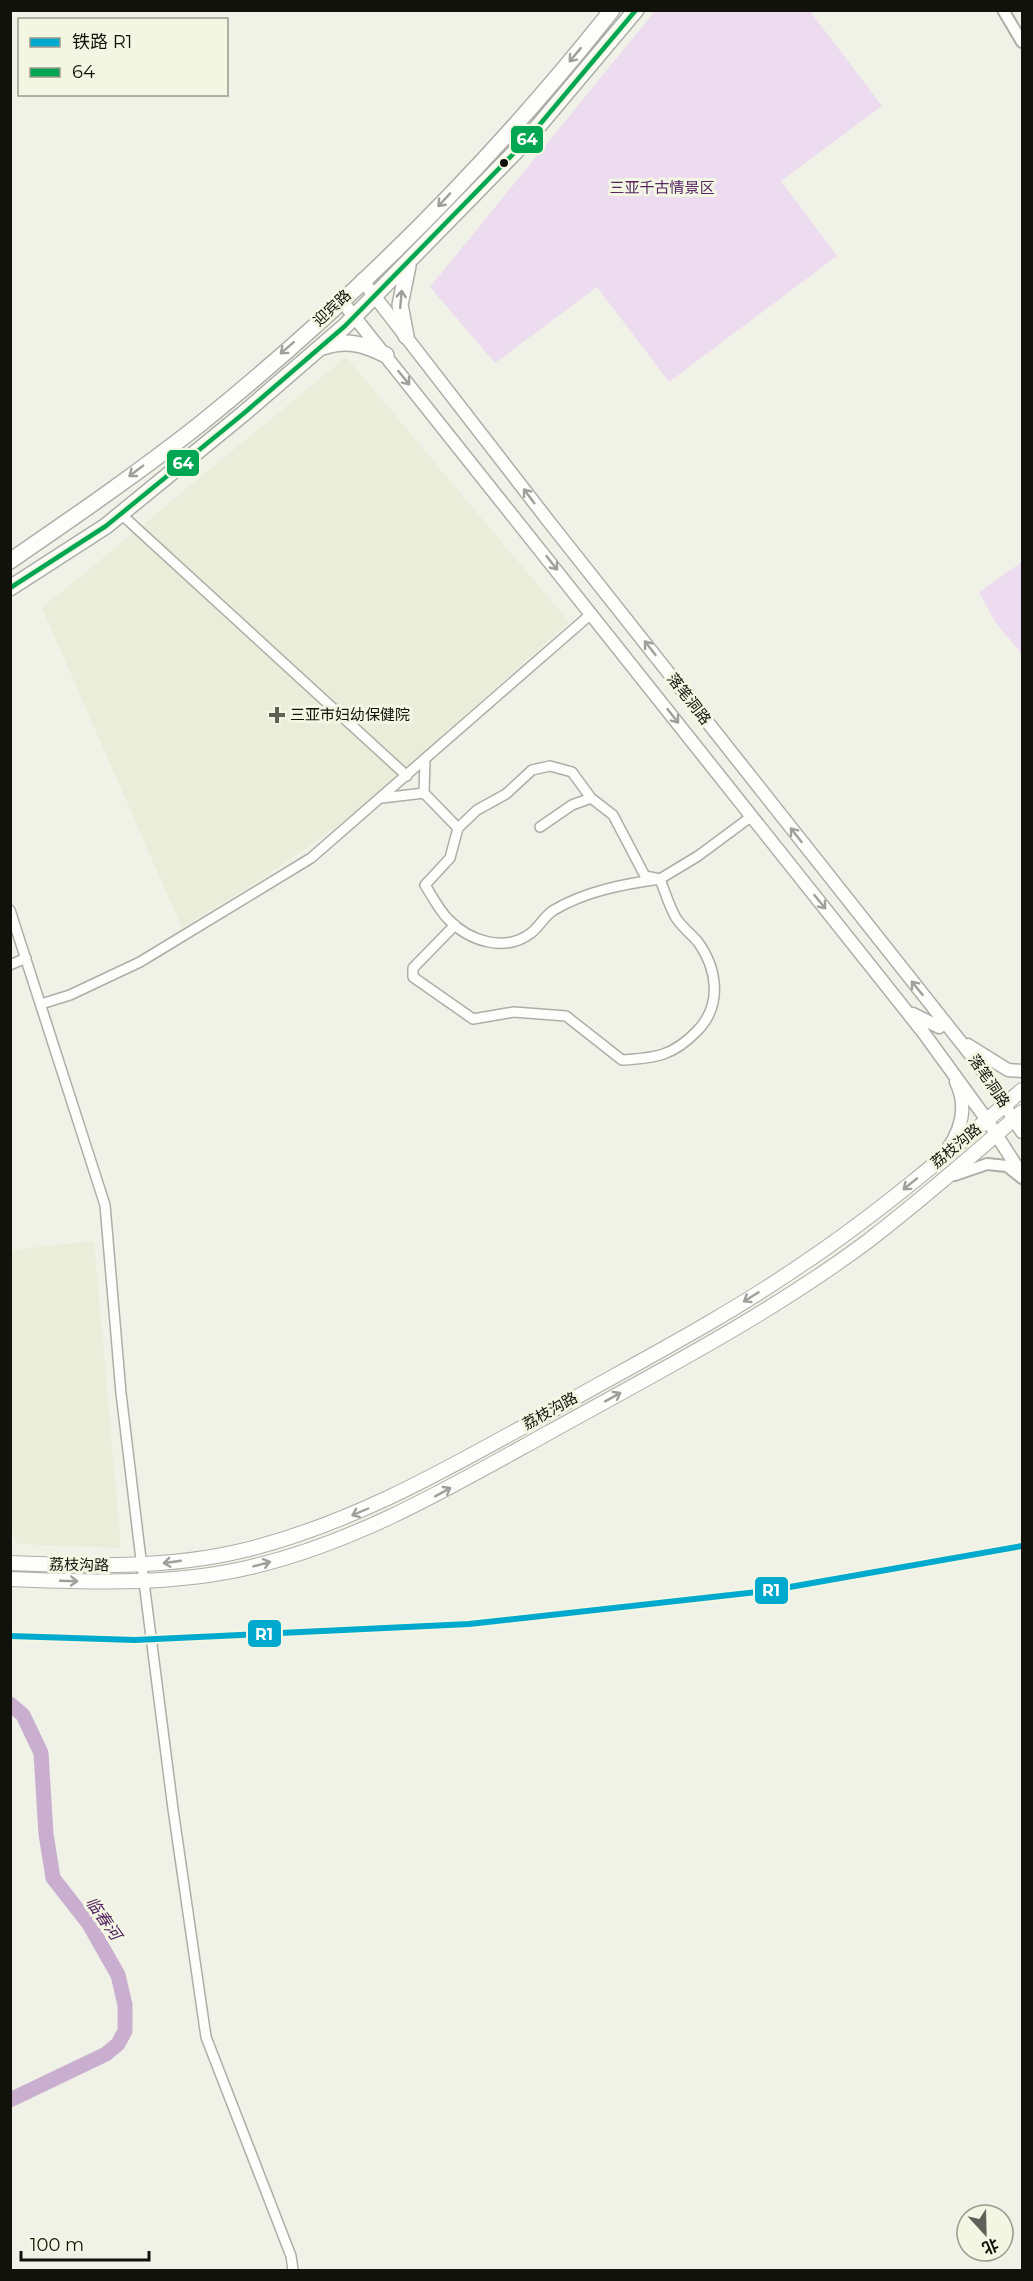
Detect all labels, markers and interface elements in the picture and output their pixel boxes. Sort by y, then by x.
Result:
legend [18,18,228,96]
text: 铁路 R1 [72,31,132,53]
one-way arrow [568,47,582,62]
text: 64 [72,61,95,83]
line badge: 64 [510,125,544,154]
text: 64 [516,130,538,149]
unlabelled marker [498,157,510,169]
park label: 三亚千古情景区 [609,178,715,197]
one-way arrow [437,192,451,207]
street label: 迎宾路 [309,285,355,330]
one-way arrow [396,290,407,309]
one-way arrow [279,342,295,355]
one-way arrow [398,369,411,385]
line badge: 64 [166,449,200,477]
text: 64 [172,454,194,473]
one-way arrow [129,465,145,478]
one-way arrow [522,488,535,504]
one-way arrow [545,555,558,571]
one-way arrow [643,641,656,657]
street label: 落笔洞路 [663,669,715,728]
place label: 三亚市妇幼保健院 [290,705,410,724]
marker: 三亚市妇幼保健院 [268,706,286,724]
one-way arrow [666,708,679,724]
one-way arrow [790,827,803,843]
one-way arrow [813,894,827,909]
one-way arrow [910,981,924,996]
street label: 落笔洞路 [965,1051,1014,1111]
street label: 荔枝沟路 [927,1119,985,1172]
one-way arrow [903,1177,918,1191]
one-way arrow [743,1291,760,1303]
street label: 荔枝沟路 [519,1388,581,1433]
one-way arrow [604,1391,621,1403]
one-way arrow [434,1486,451,1498]
one-way arrow [351,1507,369,1519]
street label: 荔枝沟路 [49,1554,109,1575]
one-way arrow [163,1557,182,1568]
one-way arrow [253,1558,272,1569]
one-way arrow [58,1576,78,1587]
line badge: R1 [754,1576,789,1605]
text: R1 [762,1581,780,1600]
line badge: R1 [247,1619,282,1648]
text: R1 [255,1625,273,1644]
water label: 临春河 [82,1893,127,1946]
north arrow [955,2203,1015,2263]
scale bar [21,2224,148,2262]
text: 100 m [30,2234,84,2256]
text: 北 [979,2235,1001,2258]

